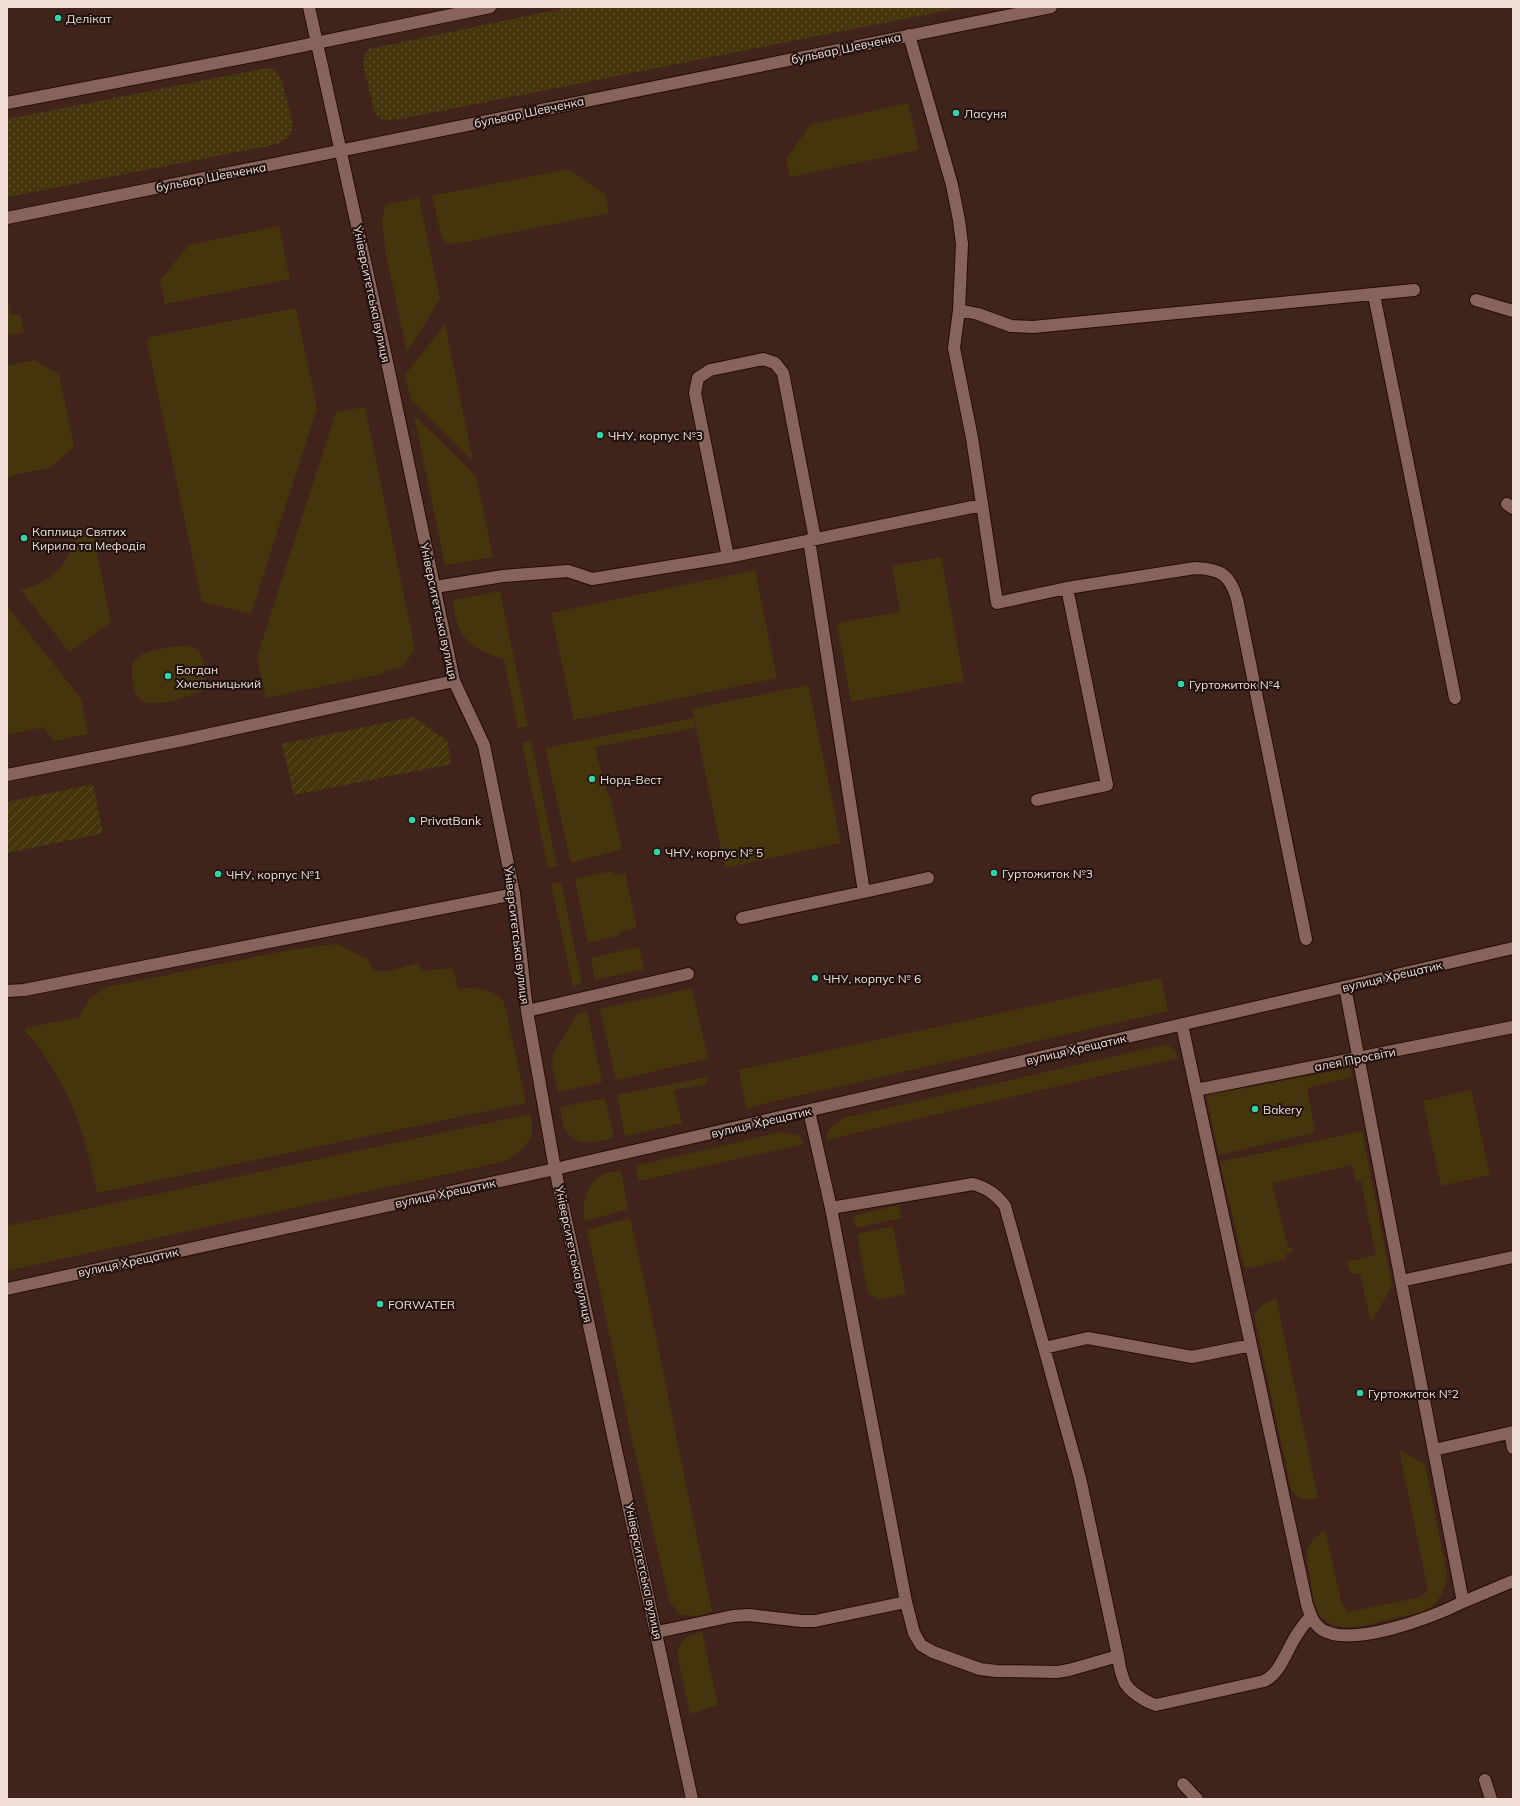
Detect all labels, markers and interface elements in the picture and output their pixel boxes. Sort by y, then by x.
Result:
place label: Делікат [66,11,112,26]
marker: Делікат [53,13,63,23]
street label: бульвар Шевченка [790,29,902,67]
street label: бульвар Шевченка [473,93,585,131]
place label: Ласуня [964,106,1007,121]
marker: Ласуня [951,108,961,118]
street label: бульвар Шевченка [155,159,267,195]
street label: Університетська вулиця [350,223,394,364]
place label: ЧНУ, корпус №3 [608,428,703,443]
marker: ЧНУ, корпус №3 [595,430,605,440]
place label: Каплиця Святих Кирила та Мефодія [32,524,145,553]
marker: Каплиця Святих Кирила та Мефодія [19,533,29,543]
street label: Університетська вулиця [417,540,461,681]
place label: Богдан Хмельницький [176,662,261,691]
marker: Богдан Хмельницький [163,671,173,681]
place label: Гуртожиток №4 [1189,677,1280,692]
marker: Гуртожиток №4 [1176,679,1186,689]
place label: Норд-Вест [600,772,662,787]
marker: Норд-Вест [587,774,597,784]
place label: PrivatBank [420,813,482,828]
marker: PrivatBank [407,815,417,825]
place label: ЧНУ, корпус № 5 [665,845,763,860]
marker: ЧНУ, корпус № 5 [652,847,662,857]
street label: Університетська вулиця [501,864,533,1005]
place label: Гуртожиток №3 [1002,866,1093,881]
place label: ЧНУ, корпус №1 [226,867,321,882]
marker: Гуртожиток №3 [989,868,999,878]
marker: ЧНУ, корпус №1 [213,869,223,879]
street label: вулиця Хрещатик [1340,957,1444,995]
place label: ЧНУ, корпус № 6 [823,971,921,986]
marker: ЧНУ, корпус № 6 [810,973,820,983]
street label: вулиця Хрещатик [1024,1030,1128,1068]
street label: алея Просвіти [1313,1044,1397,1074]
place label: Bakery [1263,1102,1303,1117]
street label: вулиця Хрещатик [709,1103,813,1141]
marker: Bakery [1250,1104,1260,1114]
street label: вулиця Хрещатик [393,1175,497,1211]
street label: Університетська вулиця [552,1183,596,1324]
street label: вулиця Хрещатик [76,1244,180,1280]
place label: FORWATER [388,1297,455,1312]
marker: FORWATER [375,1299,385,1309]
place label: Гуртожиток №2 [1368,1386,1459,1401]
marker: Гуртожиток №2 [1355,1388,1365,1398]
street label: Університетська вулиця [622,1500,666,1641]

